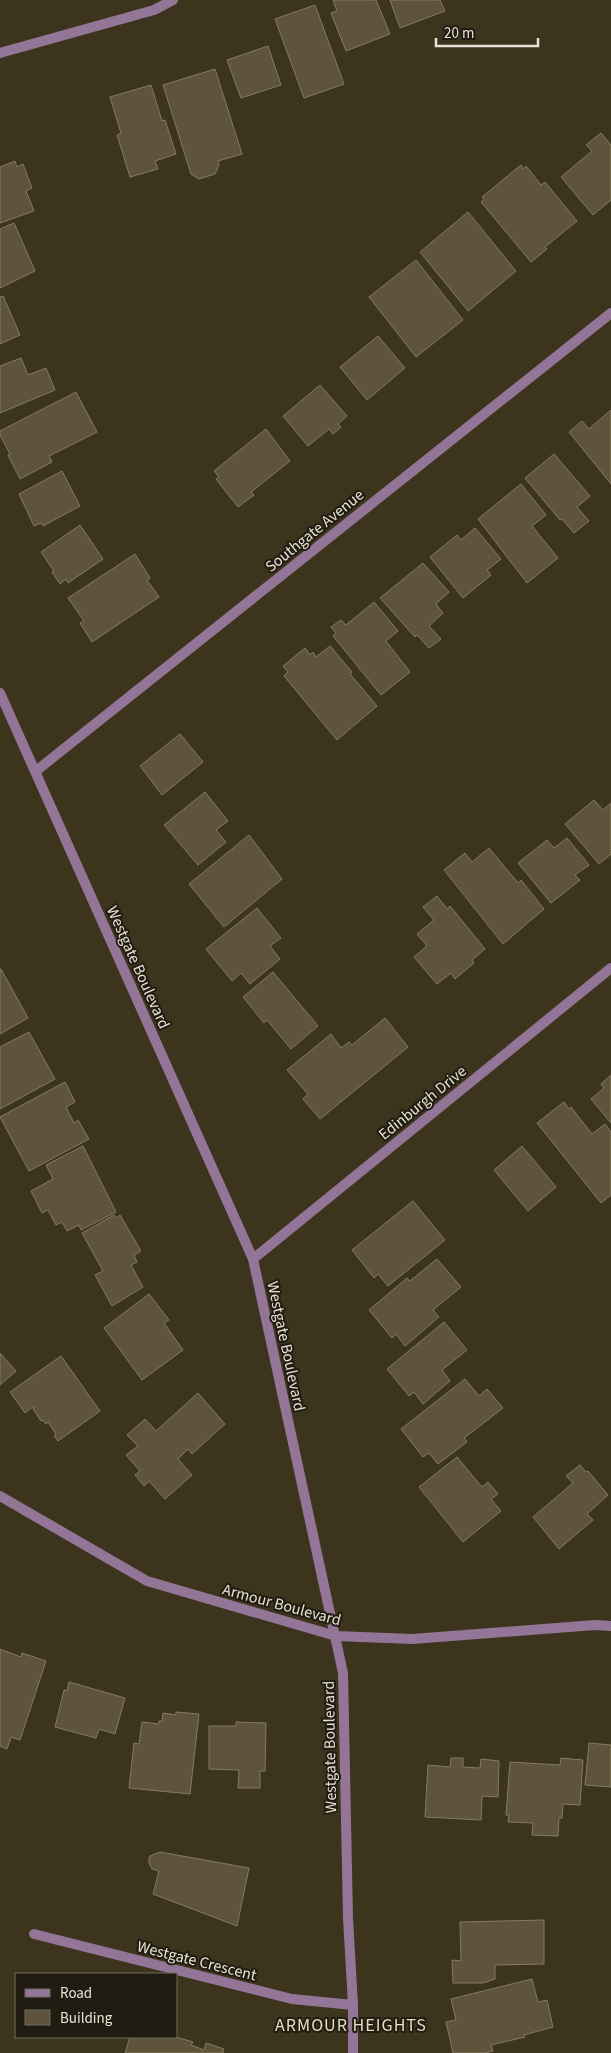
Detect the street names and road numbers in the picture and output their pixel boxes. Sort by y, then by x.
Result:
street label: Southgate Avenue [261,484,369,578]
street label: Westgate Boulevard [101,902,175,1032]
street label: Edinburgh Drive [374,1060,471,1145]
street label: Westgate Boulevard [261,1279,311,1413]
street label: Armour Boulevard [220,1579,344,1631]
street label: Westgate Boulevard [318,1681,342,1813]
street label: Westgate Crescent [135,1935,259,1987]

